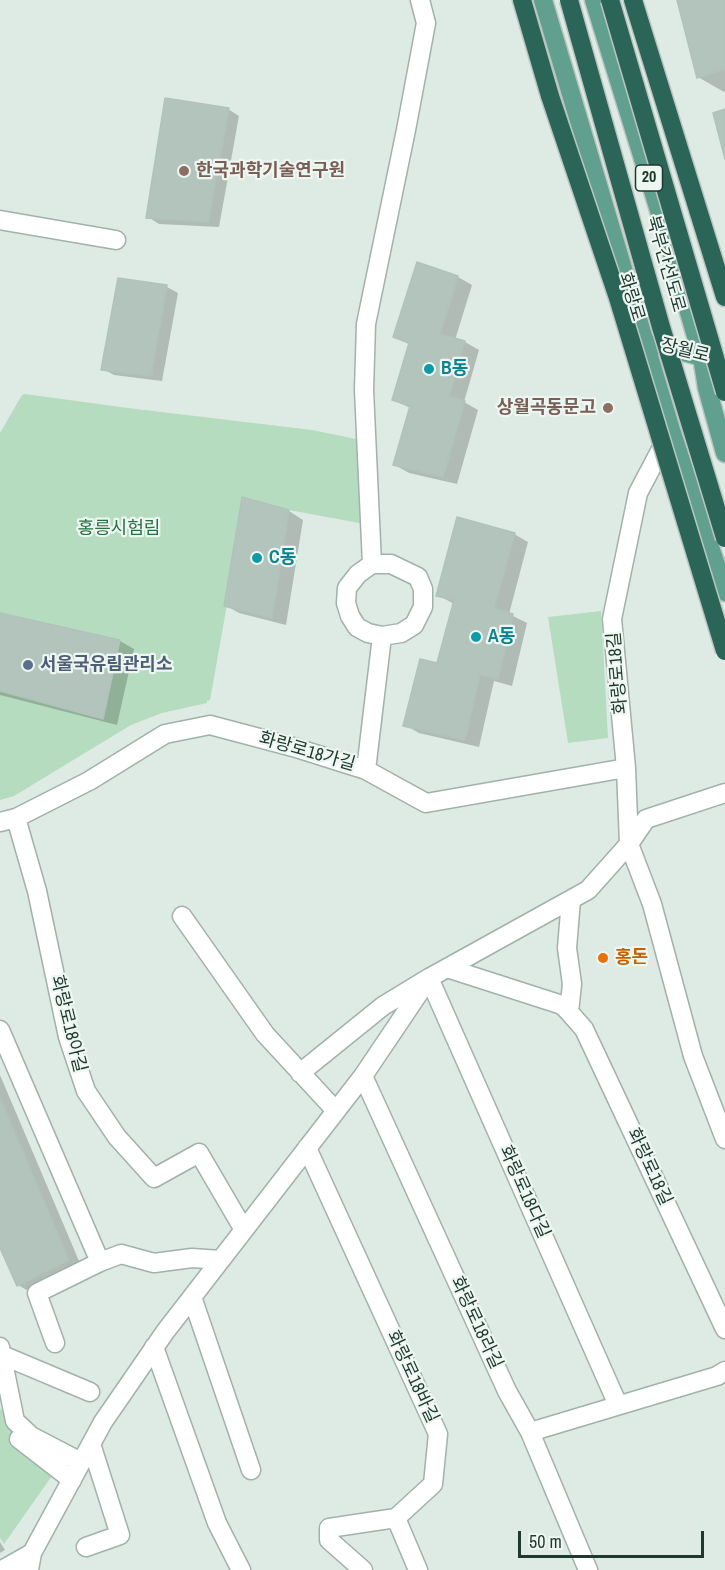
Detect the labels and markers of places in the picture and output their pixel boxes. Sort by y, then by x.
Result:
place label: 한국과학기술연구원 [196,160,345,182]
marker: 한국과학기술연구원 [177,164,191,178]
place label: B동 [441,358,468,380]
marker: B동 [422,362,436,376]
place label: 상월곡동문고 [497,397,596,419]
marker: 상월곡동문고 [601,401,615,415]
place label: C동 [269,547,296,569]
marker: C동 [250,551,264,565]
place label: A동 [488,626,515,648]
marker: A동 [469,630,483,644]
place label: 서울국유림관리소 [40,654,172,676]
marker: 서울국유림관리소 [21,658,35,672]
place label: 홍돈 [615,947,648,969]
marker: 홍돈 [596,951,610,965]

